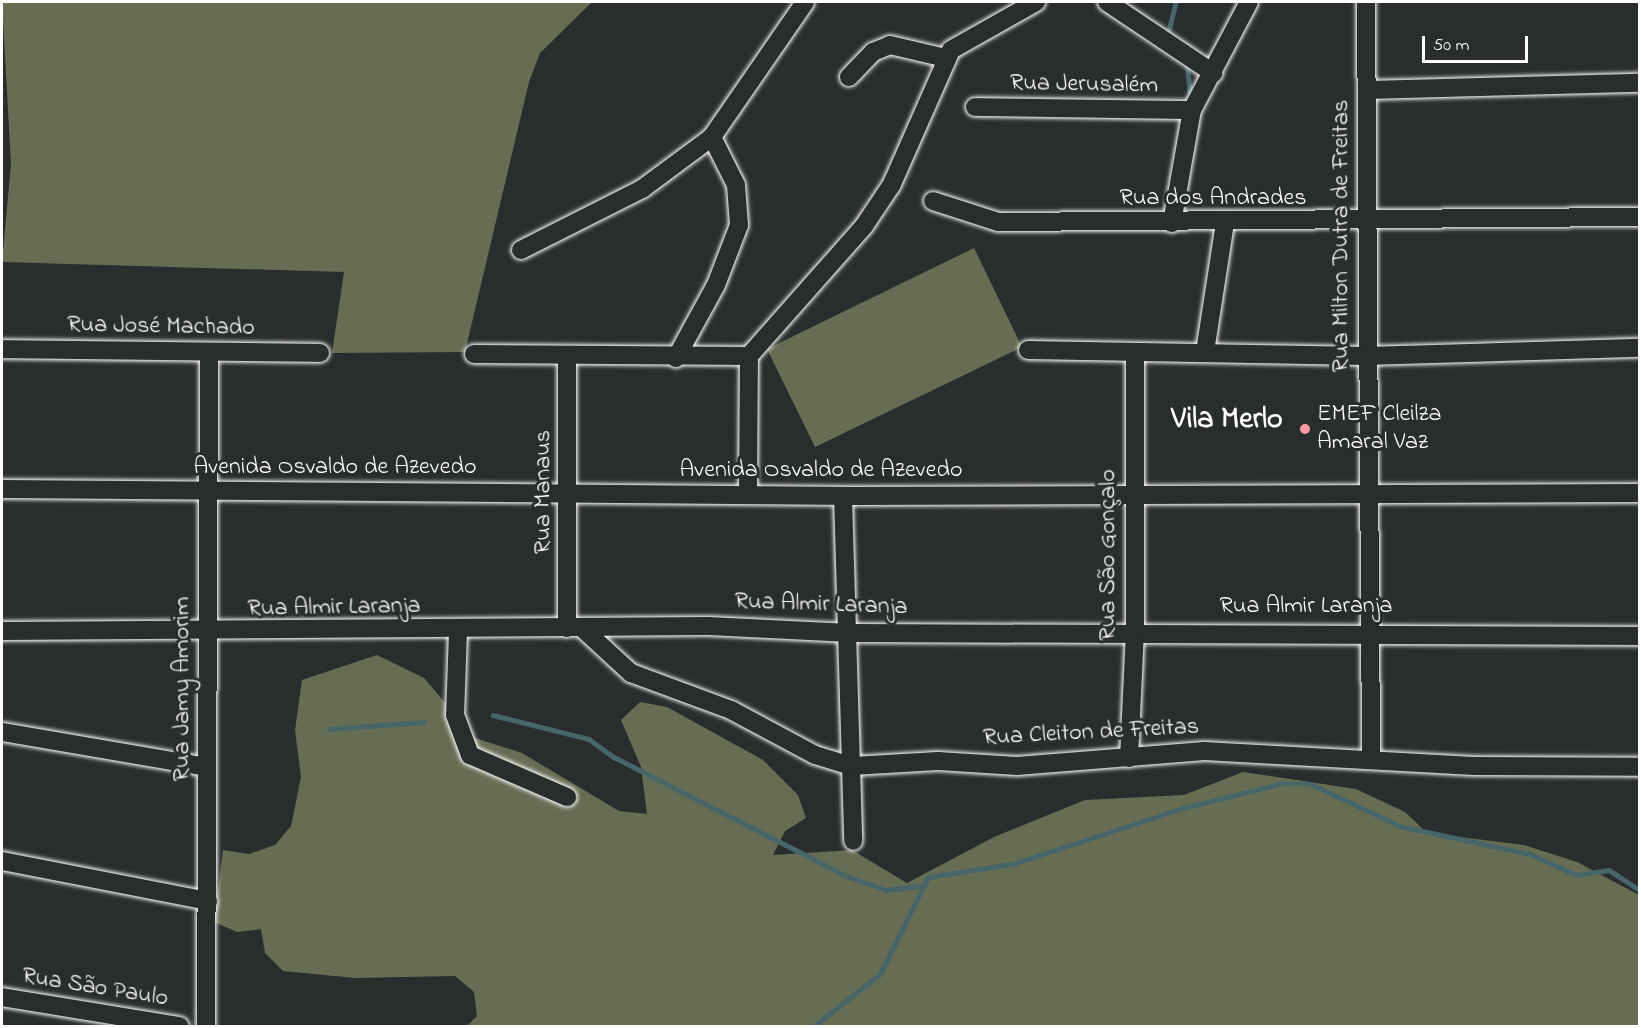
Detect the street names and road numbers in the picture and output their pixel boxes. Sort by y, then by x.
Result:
street label: Rua Jerusalém [1010,69,1158,101]
street label: Rua Milton Dutra de Freitas [1328,100,1356,372]
street label: Rua dos Andrades [1119,185,1307,213]
street label: Rua José Machado [67,311,255,343]
street label: Rua Manaus [530,430,558,554]
street label: Avenida Osvaldo de Azevedo [194,454,476,482]
street label: Avenida Osvaldo de Azevedo [680,457,962,485]
street label: Rua São Gonçalo [1095,469,1123,641]
street label: Rua Almir Laranja [734,588,908,622]
street label: Rua Almir Laranja [247,592,421,624]
street label: Rua Almir Laranja [1220,593,1392,621]
street label: Rua Jamy Amorim [169,597,197,781]
street label: Rua Cleiton de Freitas [982,713,1200,753]
street label: Rua São Paulo [20,962,170,1014]

